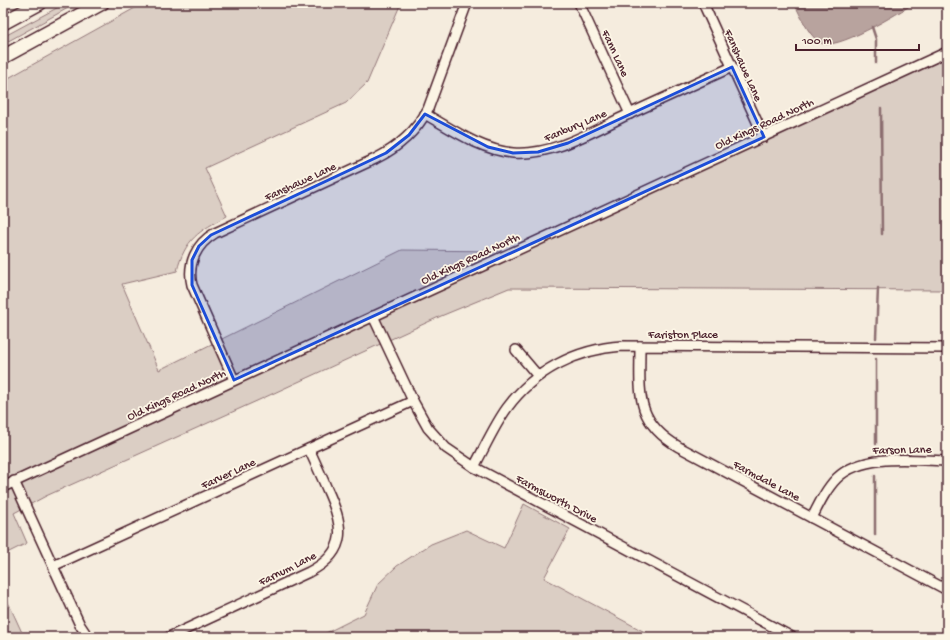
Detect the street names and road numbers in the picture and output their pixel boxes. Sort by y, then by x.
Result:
street label: Fann Lane [597,27,631,80]
street label: Fanshawe Lane [720,27,765,105]
street label: Old Kings Road North [713,96,817,154]
street label: Fanbury Lane [542,107,610,147]
street label: Fanshawe Lane [262,160,340,206]
street label: Old Kings Road North [419,231,523,289]
street label: Fariston Place [647,329,719,343]
street label: Old Kings Road North [125,367,229,425]
street label: Farson Lane [871,443,933,459]
street label: Farver Lane [198,456,259,494]
street label: Farmdale Lane [729,458,803,506]
street label: Farmsworth Drive [512,472,600,527]
street label: Farnum Lane [256,549,320,591]

